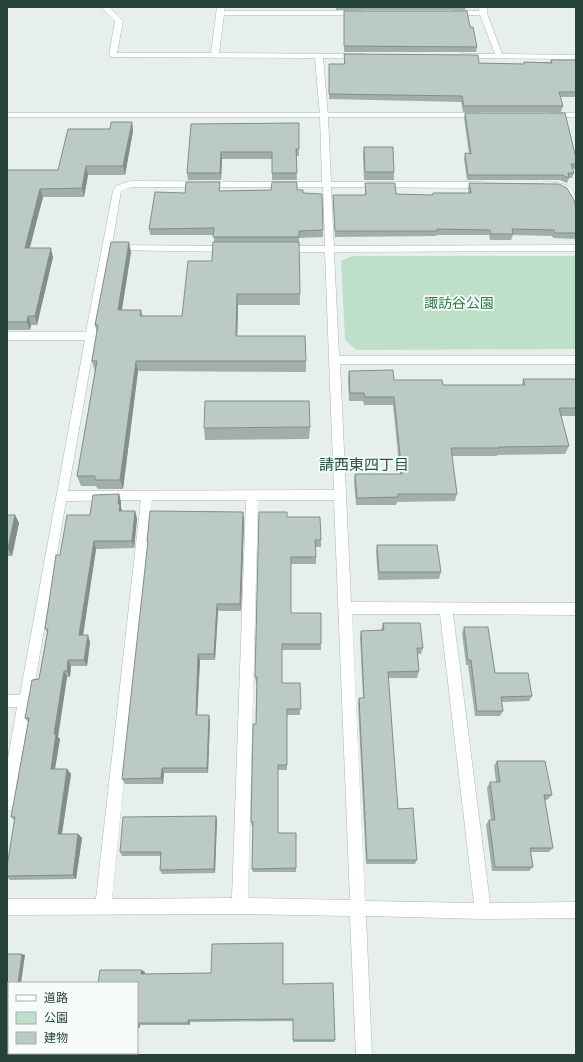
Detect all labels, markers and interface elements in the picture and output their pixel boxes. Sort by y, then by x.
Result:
park label: 諏訪谷公園 [424,295,494,311]
district label: 請西東四丁目 [319,456,409,474]
legend [8,982,138,1054]
text: 道路 [44,991,68,1005]
text: 公園 [44,1011,68,1025]
text: 建物 [44,1031,68,1045]

